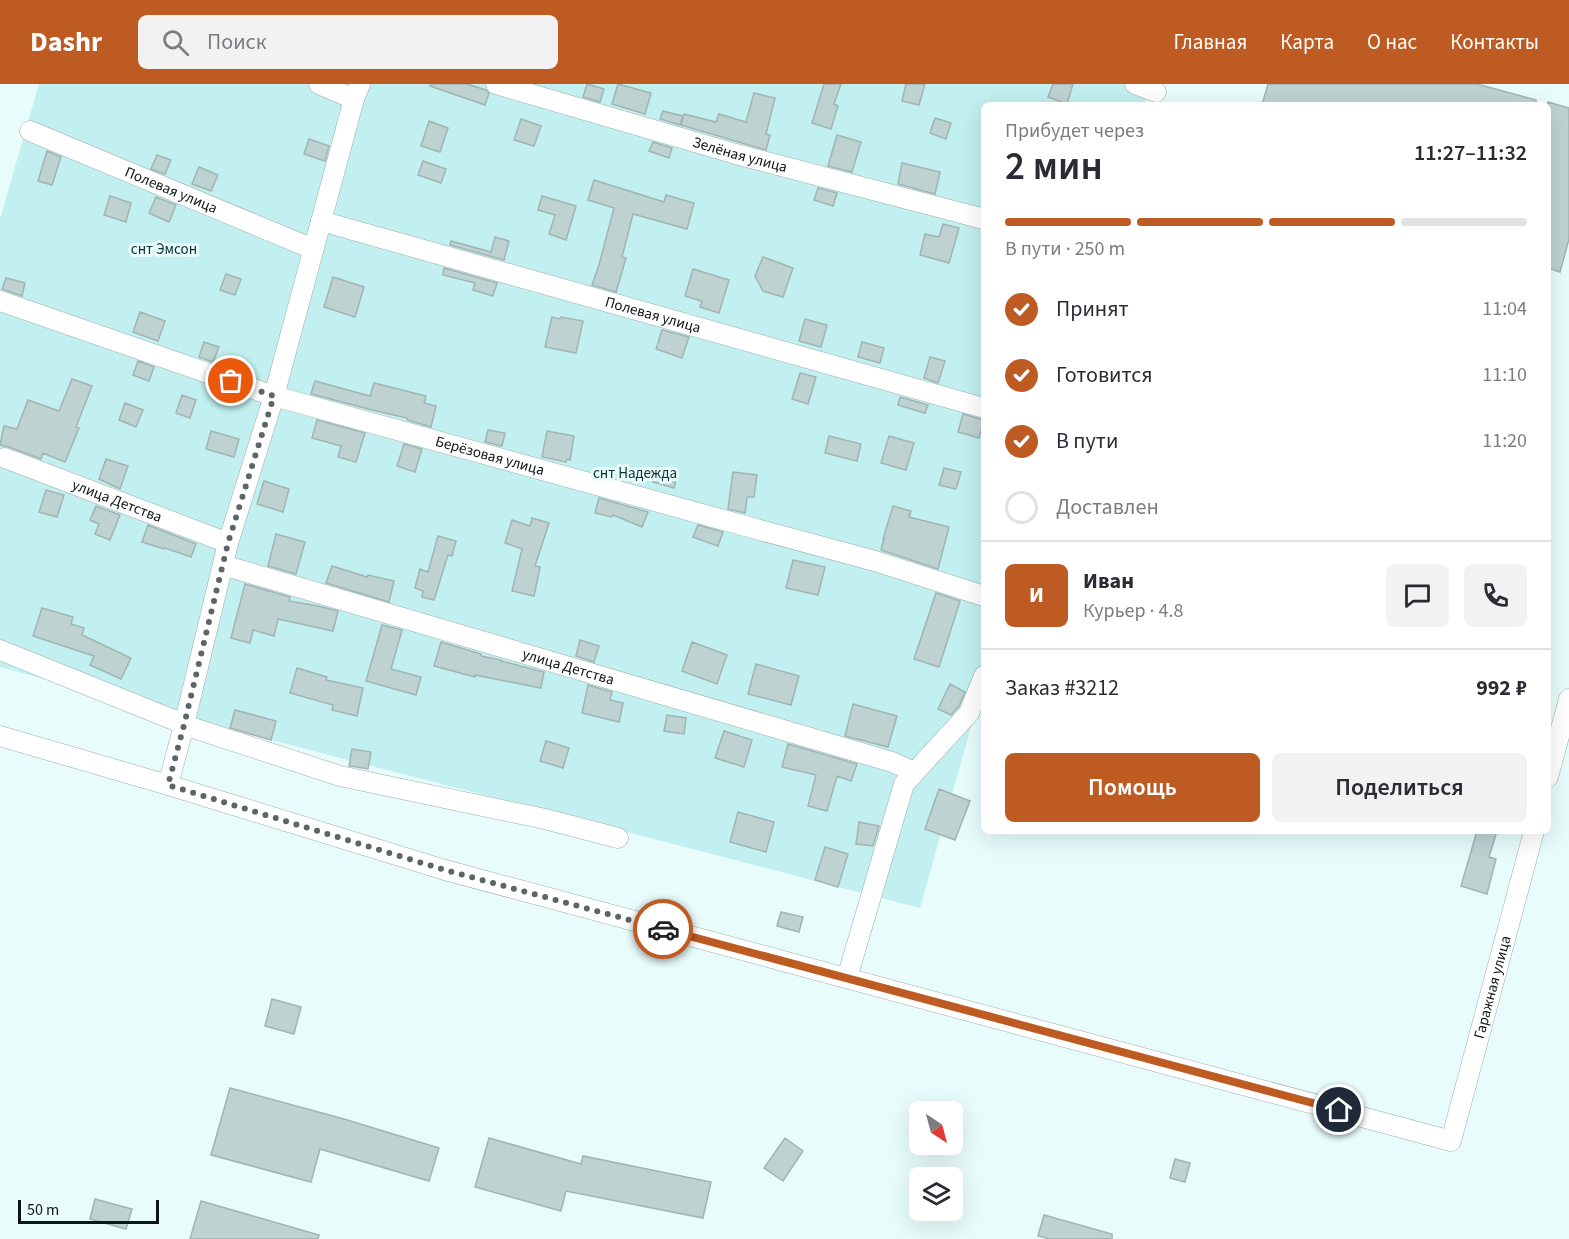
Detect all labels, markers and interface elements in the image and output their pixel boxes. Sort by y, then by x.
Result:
search box [138,15,558,69]
text: Dashr [30,22,102,62]
icon: search [159,26,192,59]
text: Поиск [207,26,267,58]
text: Главная [1174,27,1247,57]
text: Карта [1280,27,1334,57]
text: О нас [1367,27,1417,57]
text: Контакты [1450,27,1539,57]
text: Прибудет через [1005,117,1144,145]
street label: Зелёная улица [690,132,789,178]
text: 11:27–11:32 [1414,137,1527,169]
text: 2 мин [1005,139,1103,195]
street label: Полевая улица [122,162,221,219]
text: В пути · 250 m [1005,235,1125,263]
park label: снт Эмсон [131,239,197,260]
street label: Полевая улица [603,292,703,339]
icon: check [1005,293,1038,326]
text: Принят [1056,293,1129,325]
text: 11:04 [1482,295,1527,323]
pin [205,355,256,406]
icon: check [1005,359,1038,392]
text: Готовится [1056,359,1153,391]
text: 11:10 [1482,361,1527,389]
icon: bag [214,364,247,397]
icon: check [1005,425,1038,458]
text: В пути [1056,425,1118,457]
text: 11:20 [1482,427,1527,455]
street label: Берёзовая улица [433,431,547,481]
park label: снт Надежда [593,463,677,484]
street label: улица Детства [69,475,165,528]
text: Доставлен [1056,491,1159,523]
button: chat [1386,564,1449,627]
button: phone [1464,564,1527,627]
text: Иван [1083,565,1134,597]
text: И [1029,579,1044,611]
text: Курьер · 4.8 [1083,597,1183,625]
street label: улица Детства [520,644,617,691]
text: Заказ #3212 [1005,672,1119,704]
text: 992 ₽ [1476,672,1527,704]
button: Помощь [1005,753,1260,822]
button: Поделиться [1272,753,1527,822]
courier [633,899,693,959]
icon: car [647,913,680,946]
street label: Гаражная улица [1469,933,1517,1041]
pin [1313,1084,1364,1135]
icon: home [1322,1093,1355,1126]
north arrow [909,1101,963,1155]
map controls [909,1101,963,1221]
button: layers [909,1167,963,1221]
scale bar [18,1197,159,1224]
text: 50 m [27,1199,59,1221]

